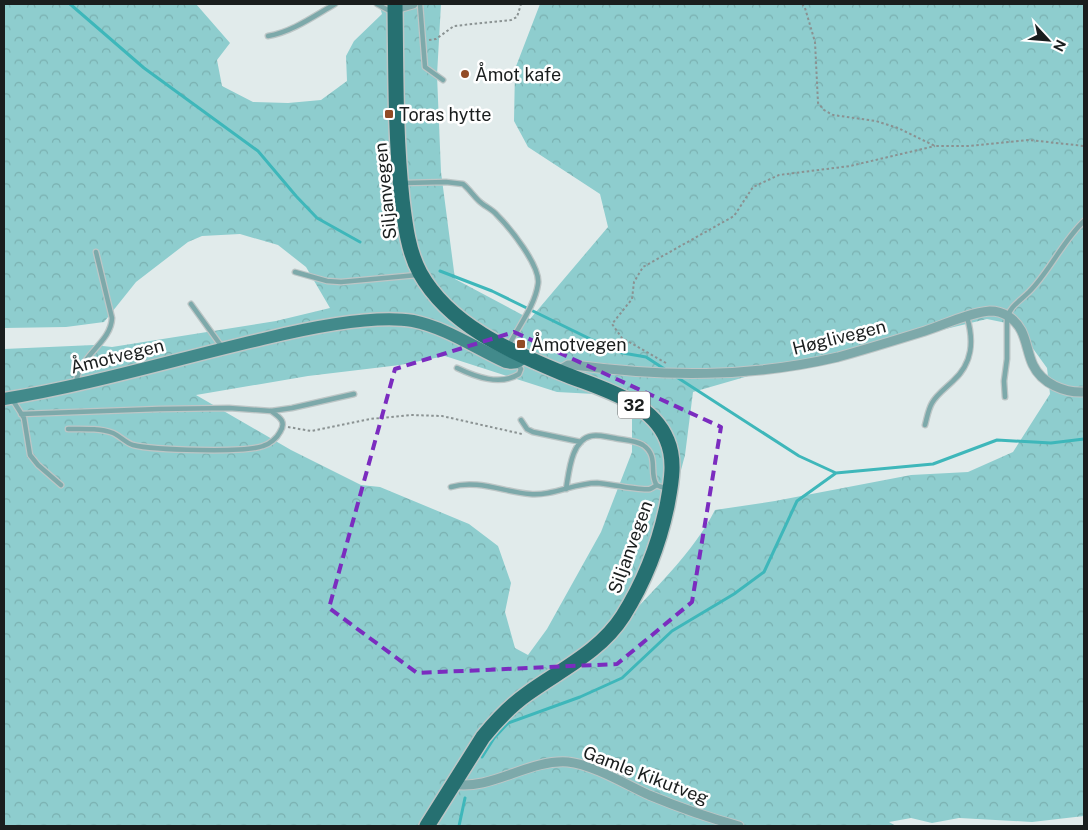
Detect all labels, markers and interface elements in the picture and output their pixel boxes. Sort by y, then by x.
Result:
north arrow [1023,15,1073,65]
text: N [1050,37,1069,54]
place label: Åmot kafe [475,62,561,85]
marker: Åmot kafe [459,68,471,80]
place label: Toras hytte [399,104,491,125]
marker: Toras hytte [383,108,395,120]
street label: Siljanvegen [369,141,401,241]
street label: Høglivegen [790,315,888,359]
street label: Åmotvegen [68,332,166,378]
place label: Åmotvegen [531,332,627,355]
marker: Åmotvegen [515,338,527,350]
road number: 32 [618,392,650,418]
street label: Siljanvegen [603,498,657,596]
street label: Gamle Kikutveg [580,741,712,809]

